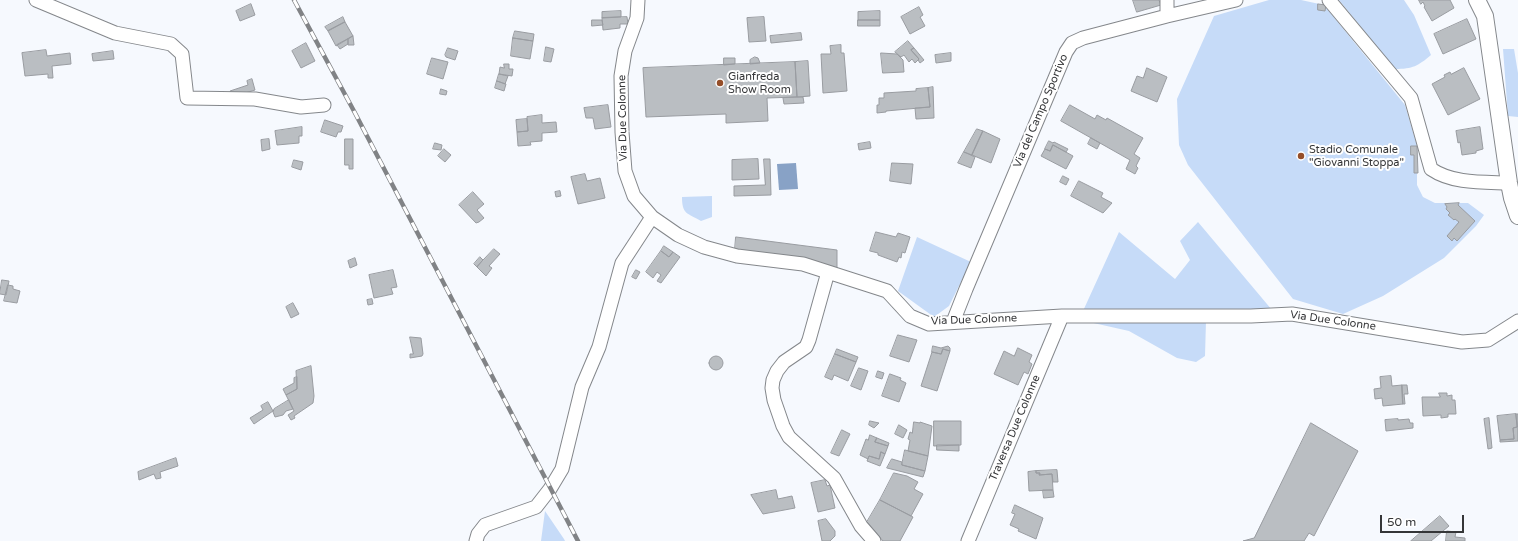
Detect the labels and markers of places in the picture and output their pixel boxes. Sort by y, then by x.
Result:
place label: Gianfreda Show Room [728,70,791,96]
marker: Gianfreda Show Room [715,78,725,88]
place label: Stadio Comunale "Giovanni Stoppa" [1309,143,1404,169]
marker: Stadio Comunale "Giovanni Stoppa" [1296,151,1306,161]

